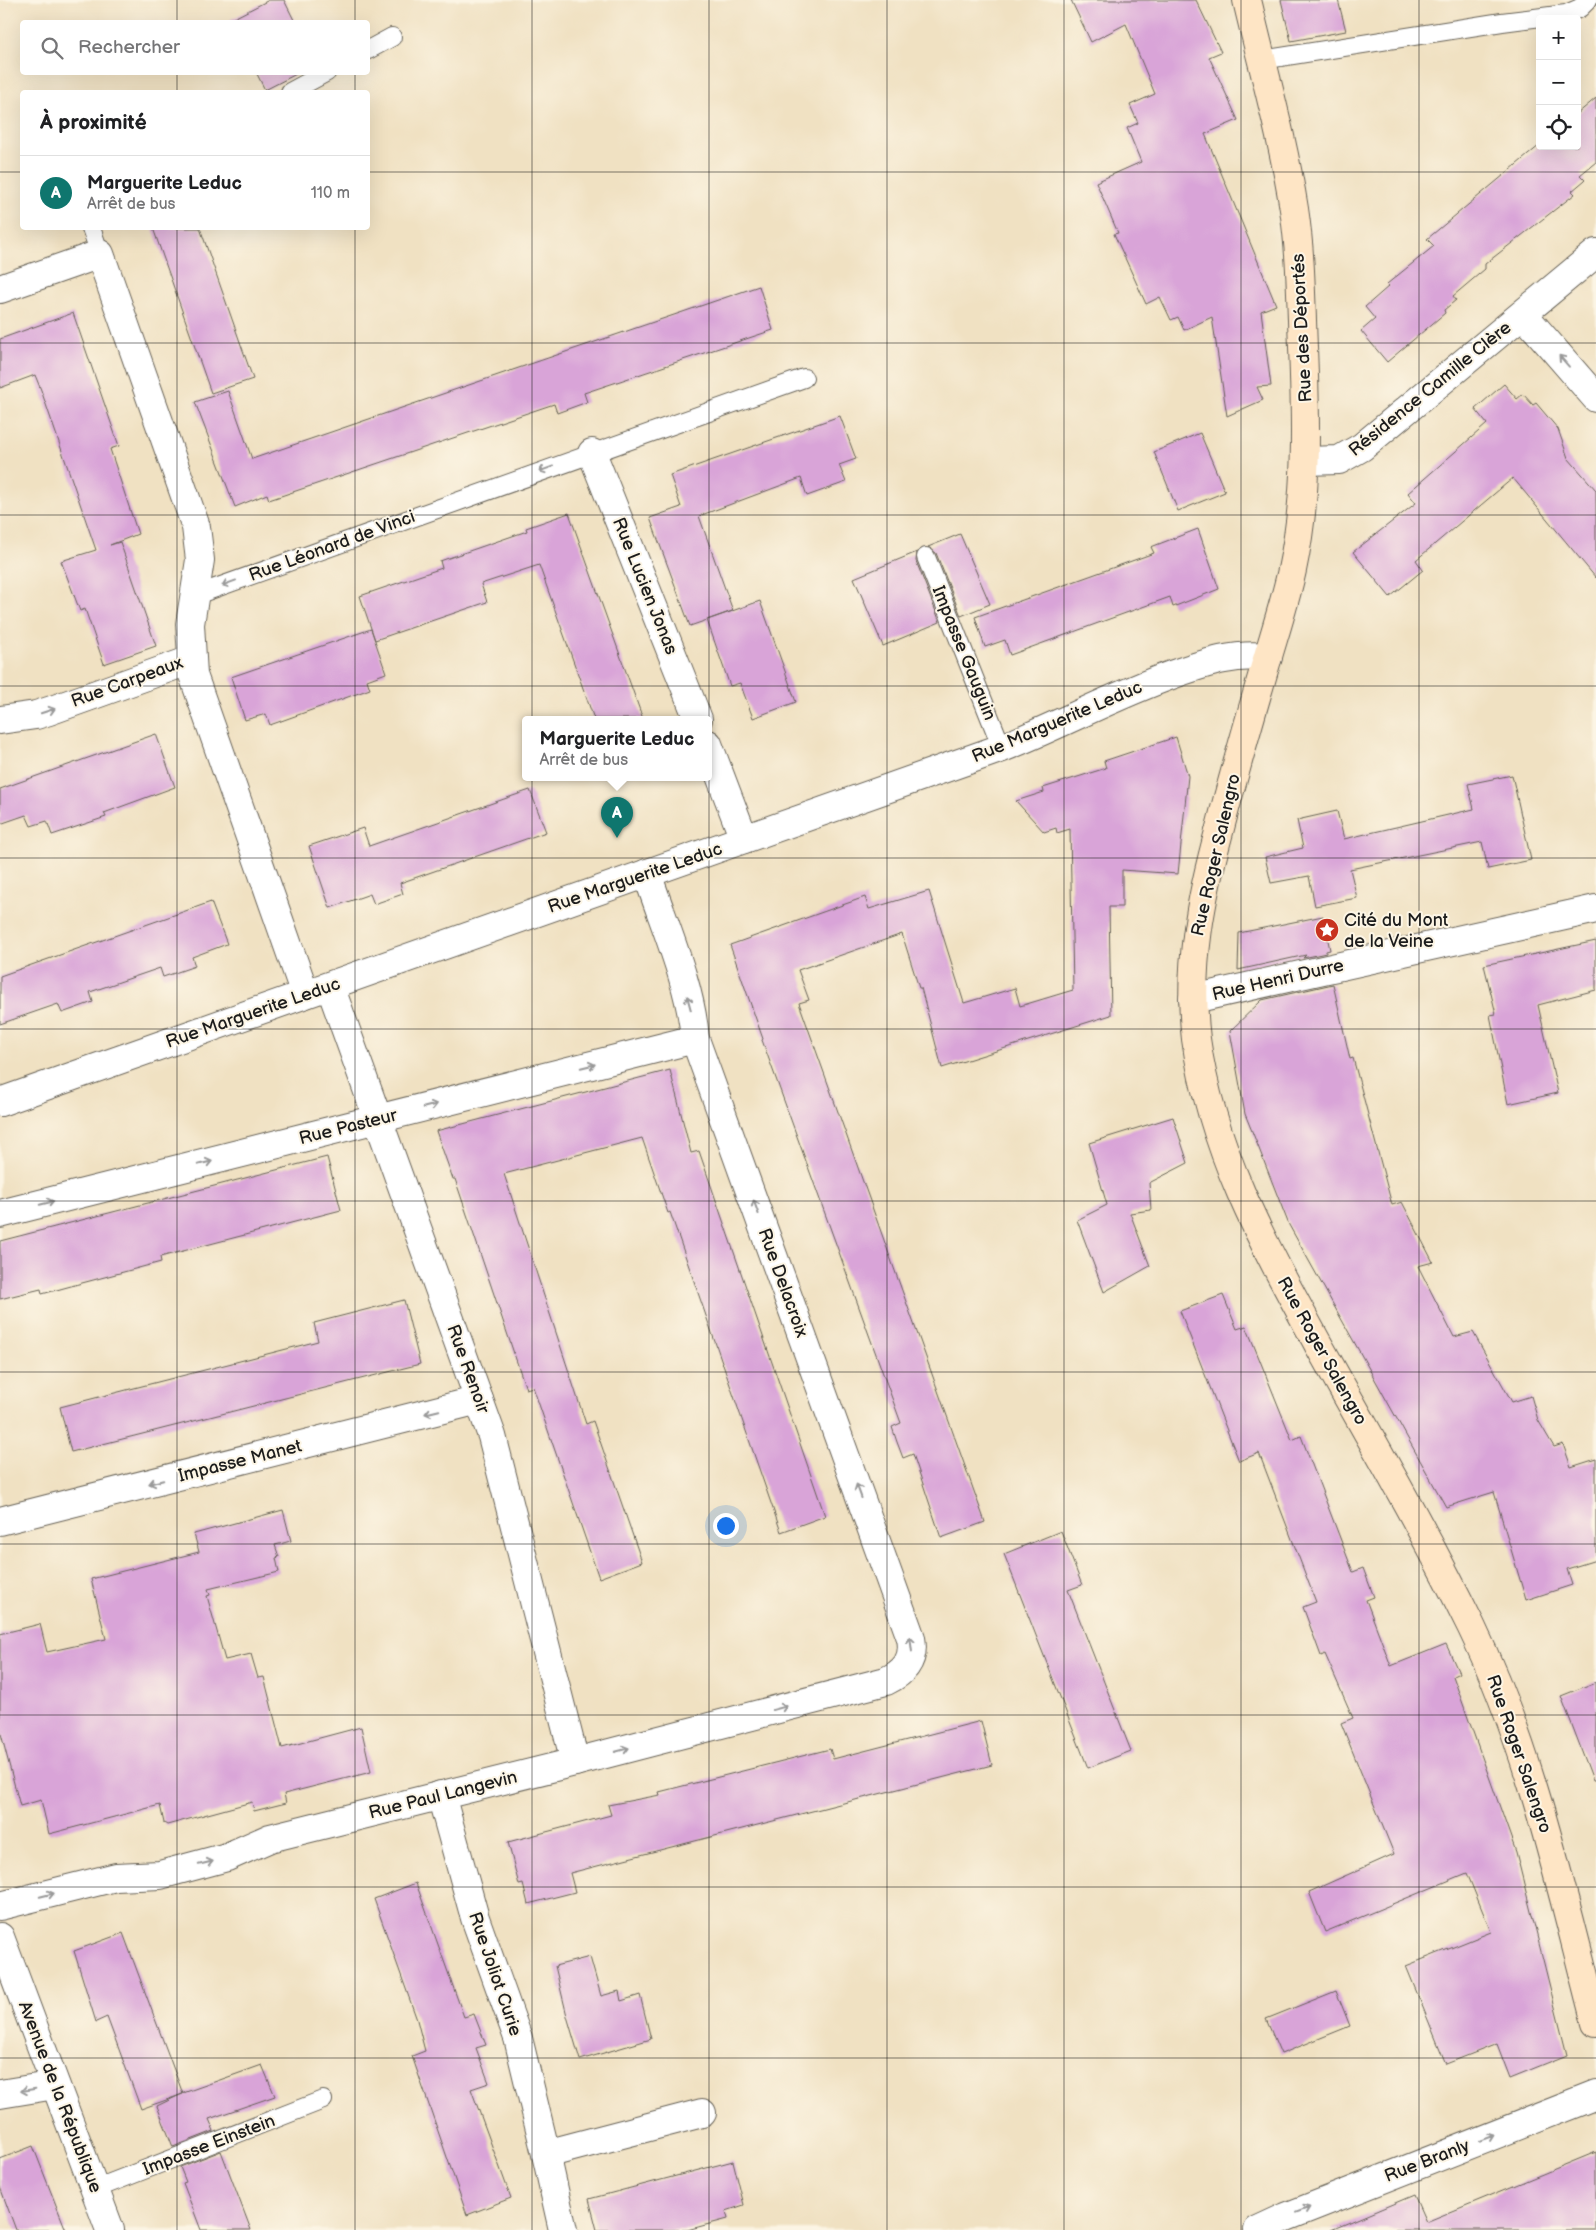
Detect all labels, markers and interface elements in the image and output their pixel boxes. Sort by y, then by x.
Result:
map controls [1536,15,1581,150]
button: + [1536,15,1581,60]
search box [20,20,370,75]
icon: search [38,34,66,62]
text: Rechercher [78,36,180,59]
button: − [1536,60,1581,105]
button: locate [1536,105,1581,150]
text: À proximité [40,110,147,135]
text: Marguerite Leduc [87,172,242,195]
text: A [51,184,61,203]
text: 110 m [311,184,350,203]
text: Arrêt de bus [87,195,176,214]
street label: Rue des Déportés [1288,253,1316,403]
street label: Résidence Camille Clère [1345,317,1516,461]
one-way arrow [1558,354,1570,367]
one-way arrow [539,465,555,474]
street label: Rue Léonard de Vinci [246,506,418,586]
street label: Rue Lucien Jonas [608,514,682,658]
one-way arrow [221,579,237,588]
street label: Impasse Gauguin [927,583,1001,723]
street label: Rue Carpeaux [68,652,186,712]
street label: Rue Marguerite Leduc [969,677,1145,767]
one-way arrow [39,706,55,715]
popup [522,716,712,781]
text: Marguerite Leduc [540,728,694,751]
text: Arrêt de bus [540,751,628,770]
street label: Rue Roger Salengro [1187,772,1245,938]
pin: A [601,797,633,838]
street label: Rue Marguerite Leduc [545,838,725,918]
place label: Cité du Mont de la Veine [1344,910,1449,952]
place icon: Cité du Mont de la Veine [1314,917,1340,943]
street label: Rue Henri Durre [1210,955,1346,1005]
street label: Rue Marguerite Leduc [163,973,343,1053]
one-way arrow [684,995,694,1011]
one-way arrow [579,1061,595,1070]
one-way arrow [422,1101,438,1110]
street label: Rue Pasteur [297,1105,400,1149]
one-way arrow [196,1158,212,1167]
one-way arrow [39,1197,55,1207]
one-way arrow [751,1199,760,1215]
street label: Rue Delacroix [754,1226,813,1341]
street label: Rue Roger Salengro [1273,1273,1371,1429]
street label: Rue Renoir [442,1322,494,1417]
one-way arrow [425,1408,441,1417]
street label: Impasse Manet [176,1435,304,1486]
one-way arrow [148,1478,164,1487]
one-way arrow [854,1484,863,1499]
your location [713,1513,739,1539]
one-way arrow [906,1637,916,1653]
street label: Rue Roger Salengro [1482,1672,1556,1836]
one-way arrow [771,1703,787,1713]
one-way arrow [614,1744,630,1754]
street label: Rue Paul Langevin [367,1766,519,1824]
one-way arrow [198,1858,214,1867]
one-way arrow [39,1890,55,1899]
street label: Rue Joliot Curie [464,1909,526,2039]
street label: Avenue de la République [14,1998,106,2196]
one-way arrow [20,2085,36,2095]
street label: Impasse Einstein [140,2110,278,2180]
one-way arrow [1479,2133,1494,2142]
street label: Rue Branly [1382,2135,1473,2187]
one-way arrow [1295,2205,1310,2214]

